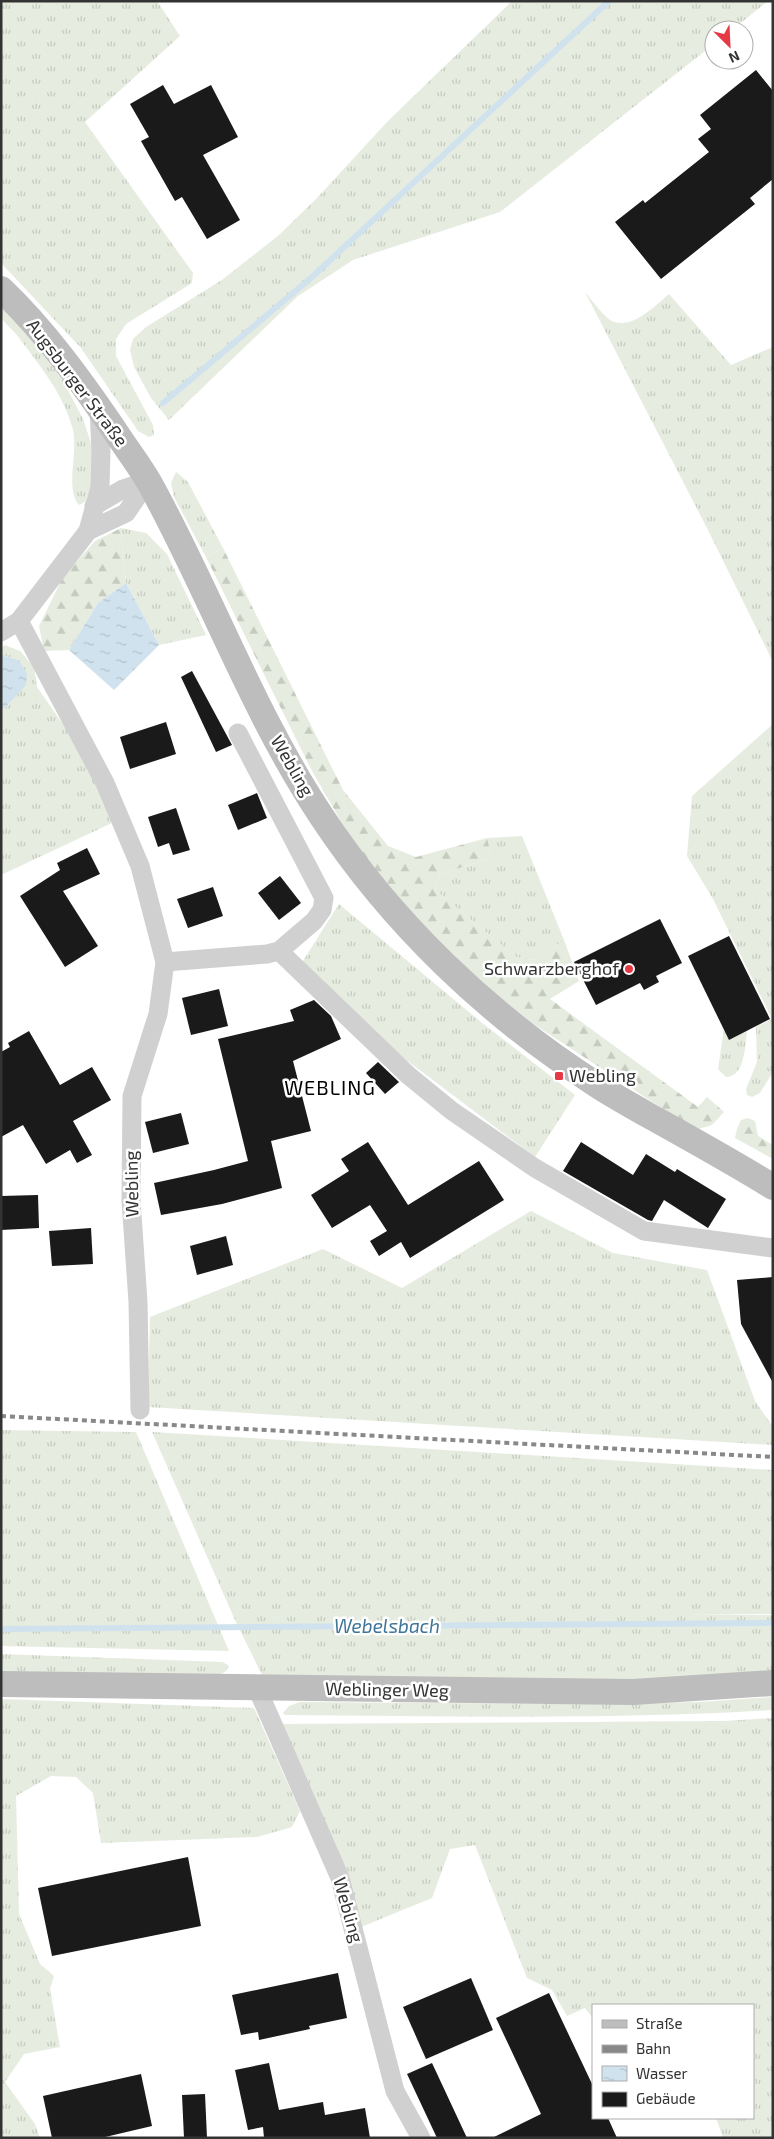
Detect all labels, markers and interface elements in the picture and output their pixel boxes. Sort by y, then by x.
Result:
north arrow [704,20,754,70]
text: N [726,48,743,67]
street label: Augsburger Straße [22,314,133,451]
street label: Webling [267,731,319,800]
place label: Schwarzberghof [484,957,620,979]
marker: Schwarzberghof [623,963,635,975]
place label: Webling [569,1064,636,1086]
marker: Webling [553,1070,565,1082]
district label: WEBLING [284,1075,376,1099]
street label: Webling [119,1150,143,1218]
water label: Webelsbach [334,1614,440,1637]
street label: Weblinger Weg [325,1677,449,1701]
street label: Webling [329,1874,369,1945]
legend [592,2004,754,2119]
text: Straße [636,2014,682,2032]
text: Bahn [636,2039,671,2057]
text: Wasser [636,2064,688,2082]
text: Gebäude [636,2089,695,2107]

